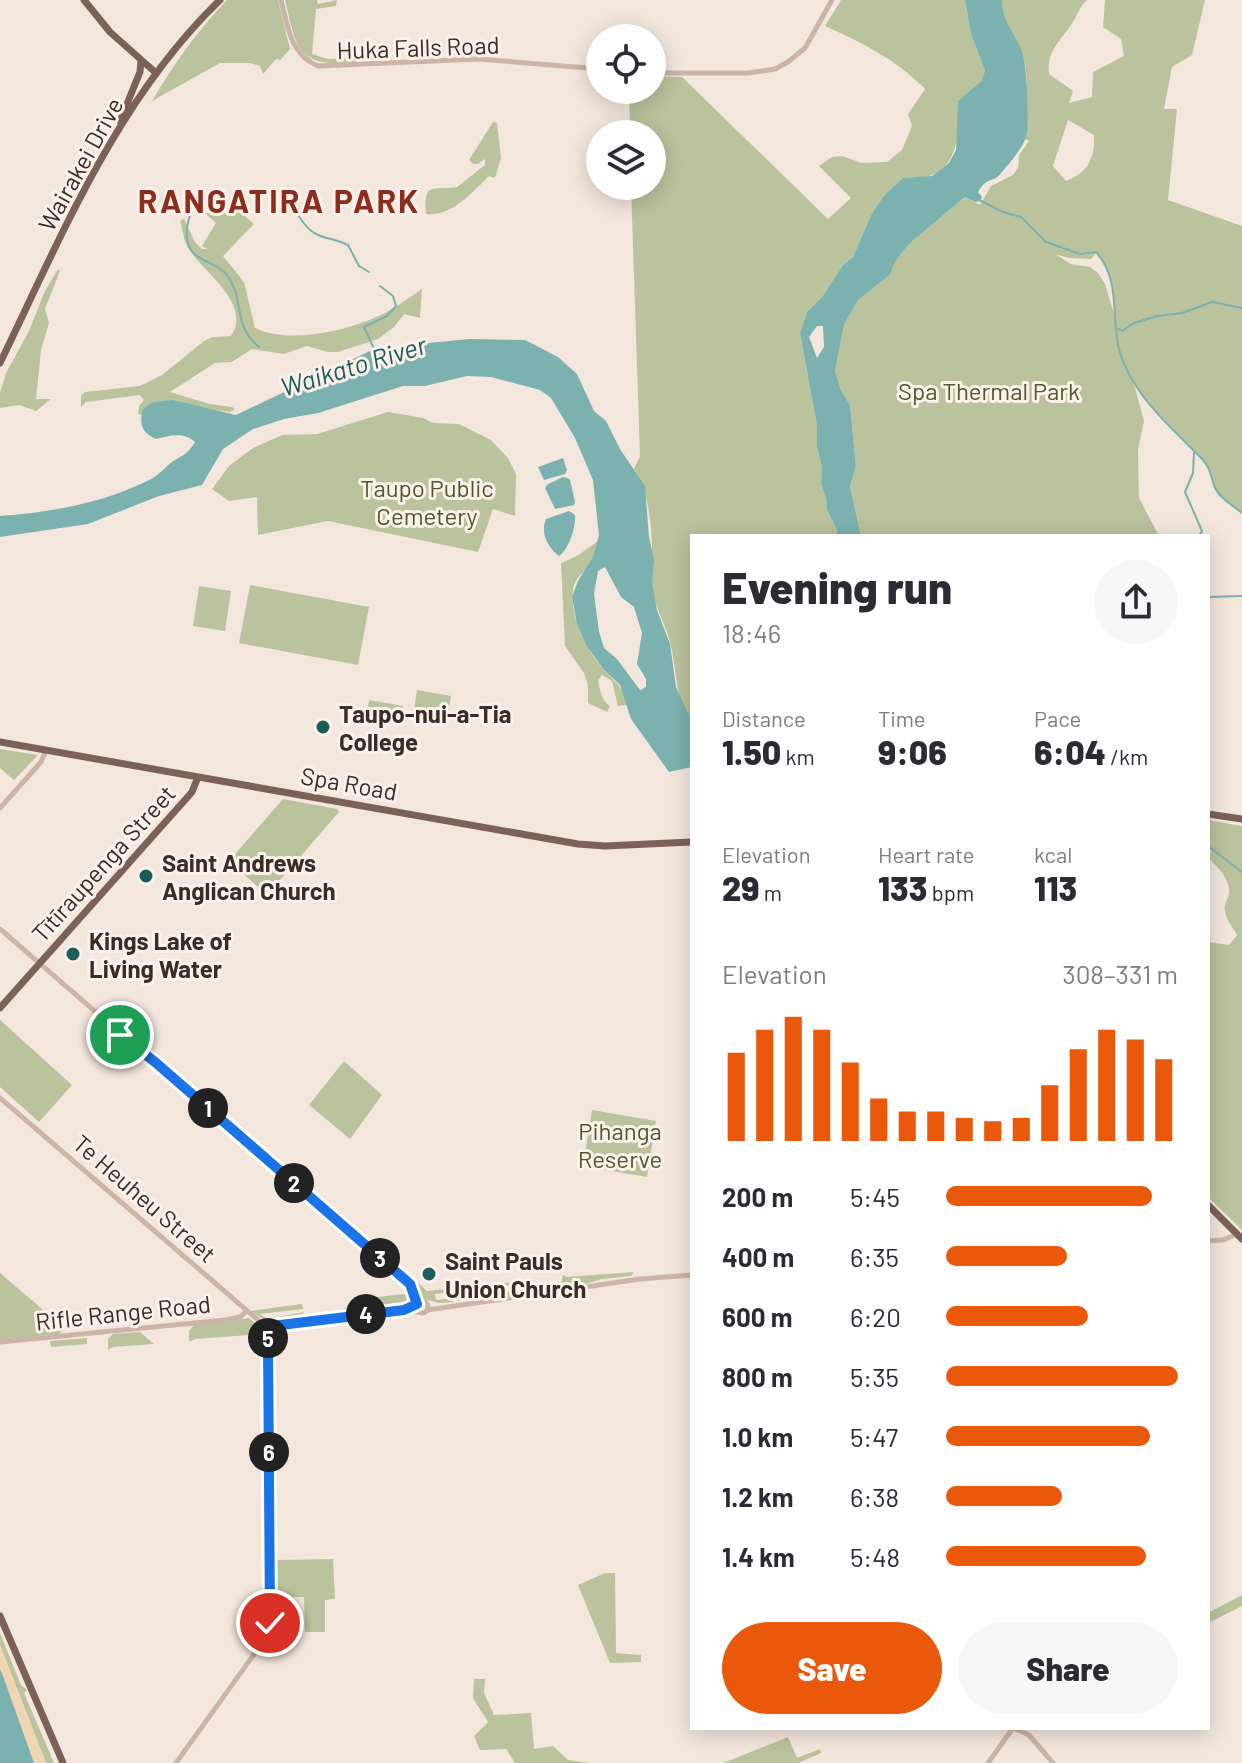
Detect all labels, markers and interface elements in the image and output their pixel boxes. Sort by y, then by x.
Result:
map controls [586,24,666,200]
button: locate [586,24,666,104]
street label: Huka Falls Road [336,30,500,64]
street label: Wairakei Drive [31,92,129,236]
button: layers [586,120,666,200]
district label: RANGATIRA PARK [138,181,420,219]
water label: Waikato River [276,328,430,402]
park label: Spa Thermal Park [898,376,1080,405]
park label: Taupo Public Cemetery [360,473,494,530]
text: Evening run [722,560,952,613]
button: share [1094,560,1178,644]
text: 18:46 [722,617,781,648]
place label: Taupo-nui-a-Tia College [339,699,511,756]
text: Distance [722,705,806,731]
text: Time [878,705,926,731]
text: Pace [1034,705,1081,731]
marker: Taupo-nui-a-Tia College [314,718,332,736]
text: 1.50 [722,731,781,772]
text: 9:06 [878,731,947,772]
text: 6:04 [1034,731,1106,772]
text: km [781,743,815,769]
text: /km [1106,743,1148,769]
street label: Spa Road [299,760,399,806]
street label: Tītīraupenga Street [25,779,181,947]
text: Elevation [722,841,811,867]
text: Heart rate [878,841,975,867]
text: kcal [1034,841,1072,867]
place label: Saint Andrews Anglican Church [162,848,336,905]
marker: Saint Andrews Anglican Church [137,867,155,885]
text: 29 [722,867,759,908]
text: 133 [878,867,927,908]
text: 113 [1034,867,1077,908]
text: m [759,879,782,905]
text: bpm [927,879,974,905]
place label: Kings Lake of Living Water [89,926,232,983]
marker: Kings Lake of Living Water [64,945,82,963]
text: Elevation [722,958,827,989]
text: 308–331 m [1062,958,1178,989]
pin [86,1001,154,1069]
icon: arrive [98,1013,142,1057]
pin: 1 [188,1088,228,1128]
text: 1 [204,1095,212,1121]
park label: Pihanga Reserve [578,1116,662,1173]
street label: Te Heuheu Street [68,1128,222,1268]
pin: 2 [274,1163,314,1203]
text: 2 [288,1170,300,1196]
text: 200 m [722,1181,793,1212]
text: 5:45 [850,1181,900,1212]
pin: 3 [360,1238,400,1278]
text: 400 m [722,1241,794,1272]
text: 6:35 [850,1241,899,1272]
text: 3 [374,1245,386,1271]
place label: Saint Pauls Union Church [445,1246,586,1303]
marker: Saint Pauls Union Church [420,1265,438,1283]
street label: Rifle Range Road [34,1288,212,1336]
pin: 4 [346,1294,386,1334]
text: 4 [359,1301,373,1327]
text: 600 m [722,1301,793,1332]
text: 6:20 [850,1301,901,1332]
pin: 5 [248,1318,288,1358]
text: 5 [262,1325,274,1351]
text: 800 m [722,1361,793,1392]
text: 5:35 [850,1361,899,1392]
text: 1.0 km [722,1421,793,1452]
text: 5:47 [850,1421,898,1452]
pin: 6 [249,1432,289,1472]
text: 6 [263,1439,275,1465]
text: 1.2 km [722,1481,794,1512]
text: 6:38 [850,1481,899,1512]
text: 1.4 km [722,1541,795,1572]
text: 5:48 [850,1541,900,1572]
pin [236,1589,304,1657]
icon: check [248,1601,292,1645]
button: Save [722,1622,942,1714]
button: Share [958,1622,1178,1714]

